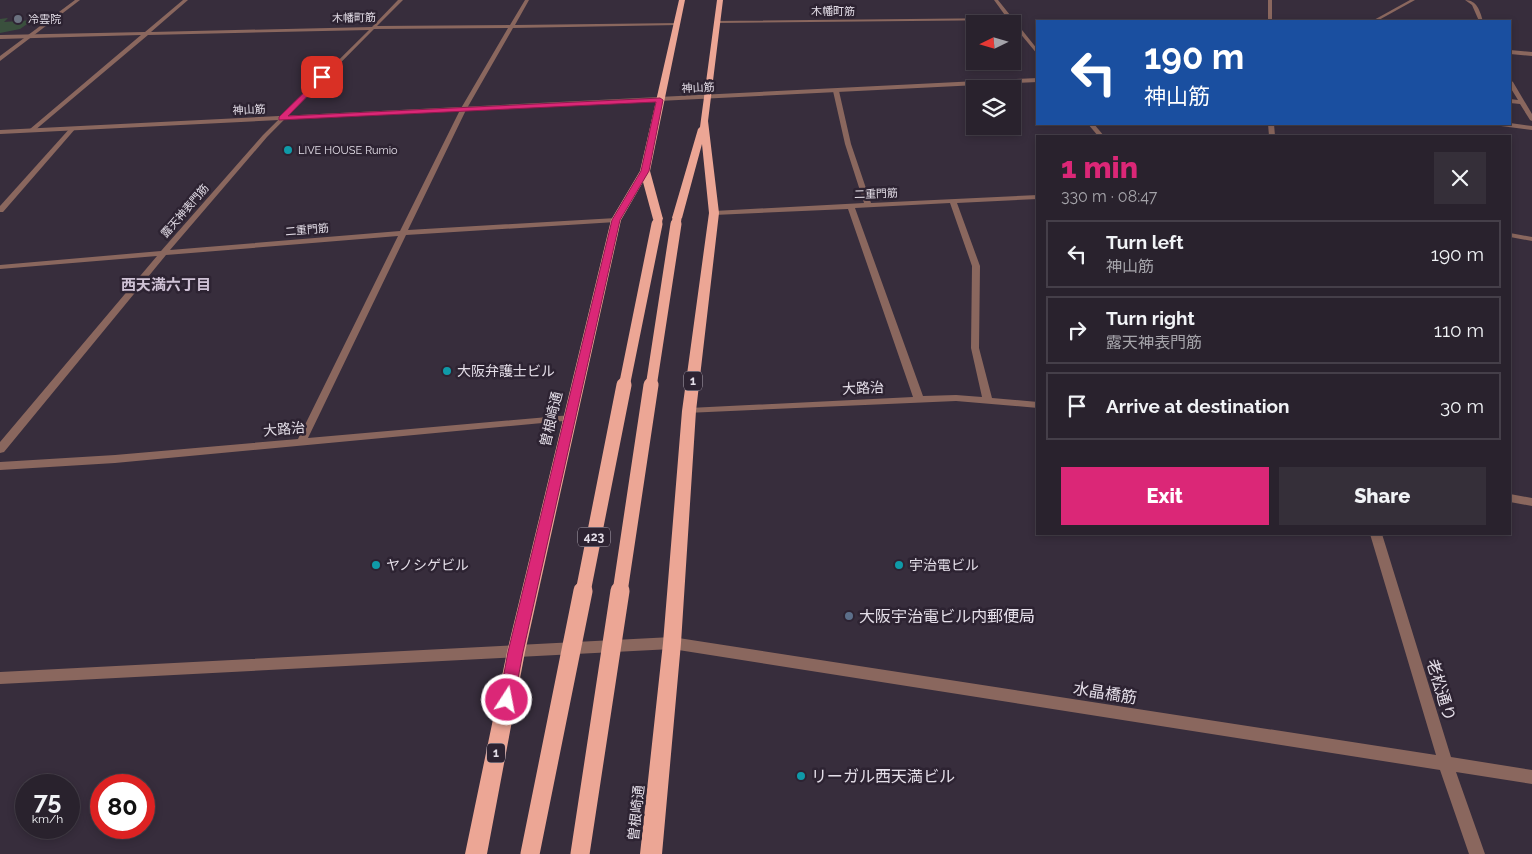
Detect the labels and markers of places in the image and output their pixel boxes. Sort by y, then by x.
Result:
marker: 冷雲院 [12,13,24,25]
place label: 冷雲院 [28,13,61,26]
pin [301,56,343,98]
marker: LIVE HOUSE Rumio [282,144,294,156]
place label: LIVE HOUSE Rumio [298,144,398,157]
place label: 大阪弁護士ビル [457,363,555,379]
marker: 大阪弁護士ビル [441,365,453,377]
place label: ヤノシゲビル [386,557,469,573]
place label: 宇治電ビル [909,557,979,573]
marker: ヤノシゲビル [370,559,382,571]
marker: 宇治電ビル [893,559,905,571]
place label: 大阪宇治電ビル内郵便局 [859,607,1035,626]
marker: 大阪宇治電ビル内郵便局 [843,610,855,622]
place label: リーガル西天満ビル [811,767,955,786]
marker: リーガル西天満ビル [795,770,807,782]

